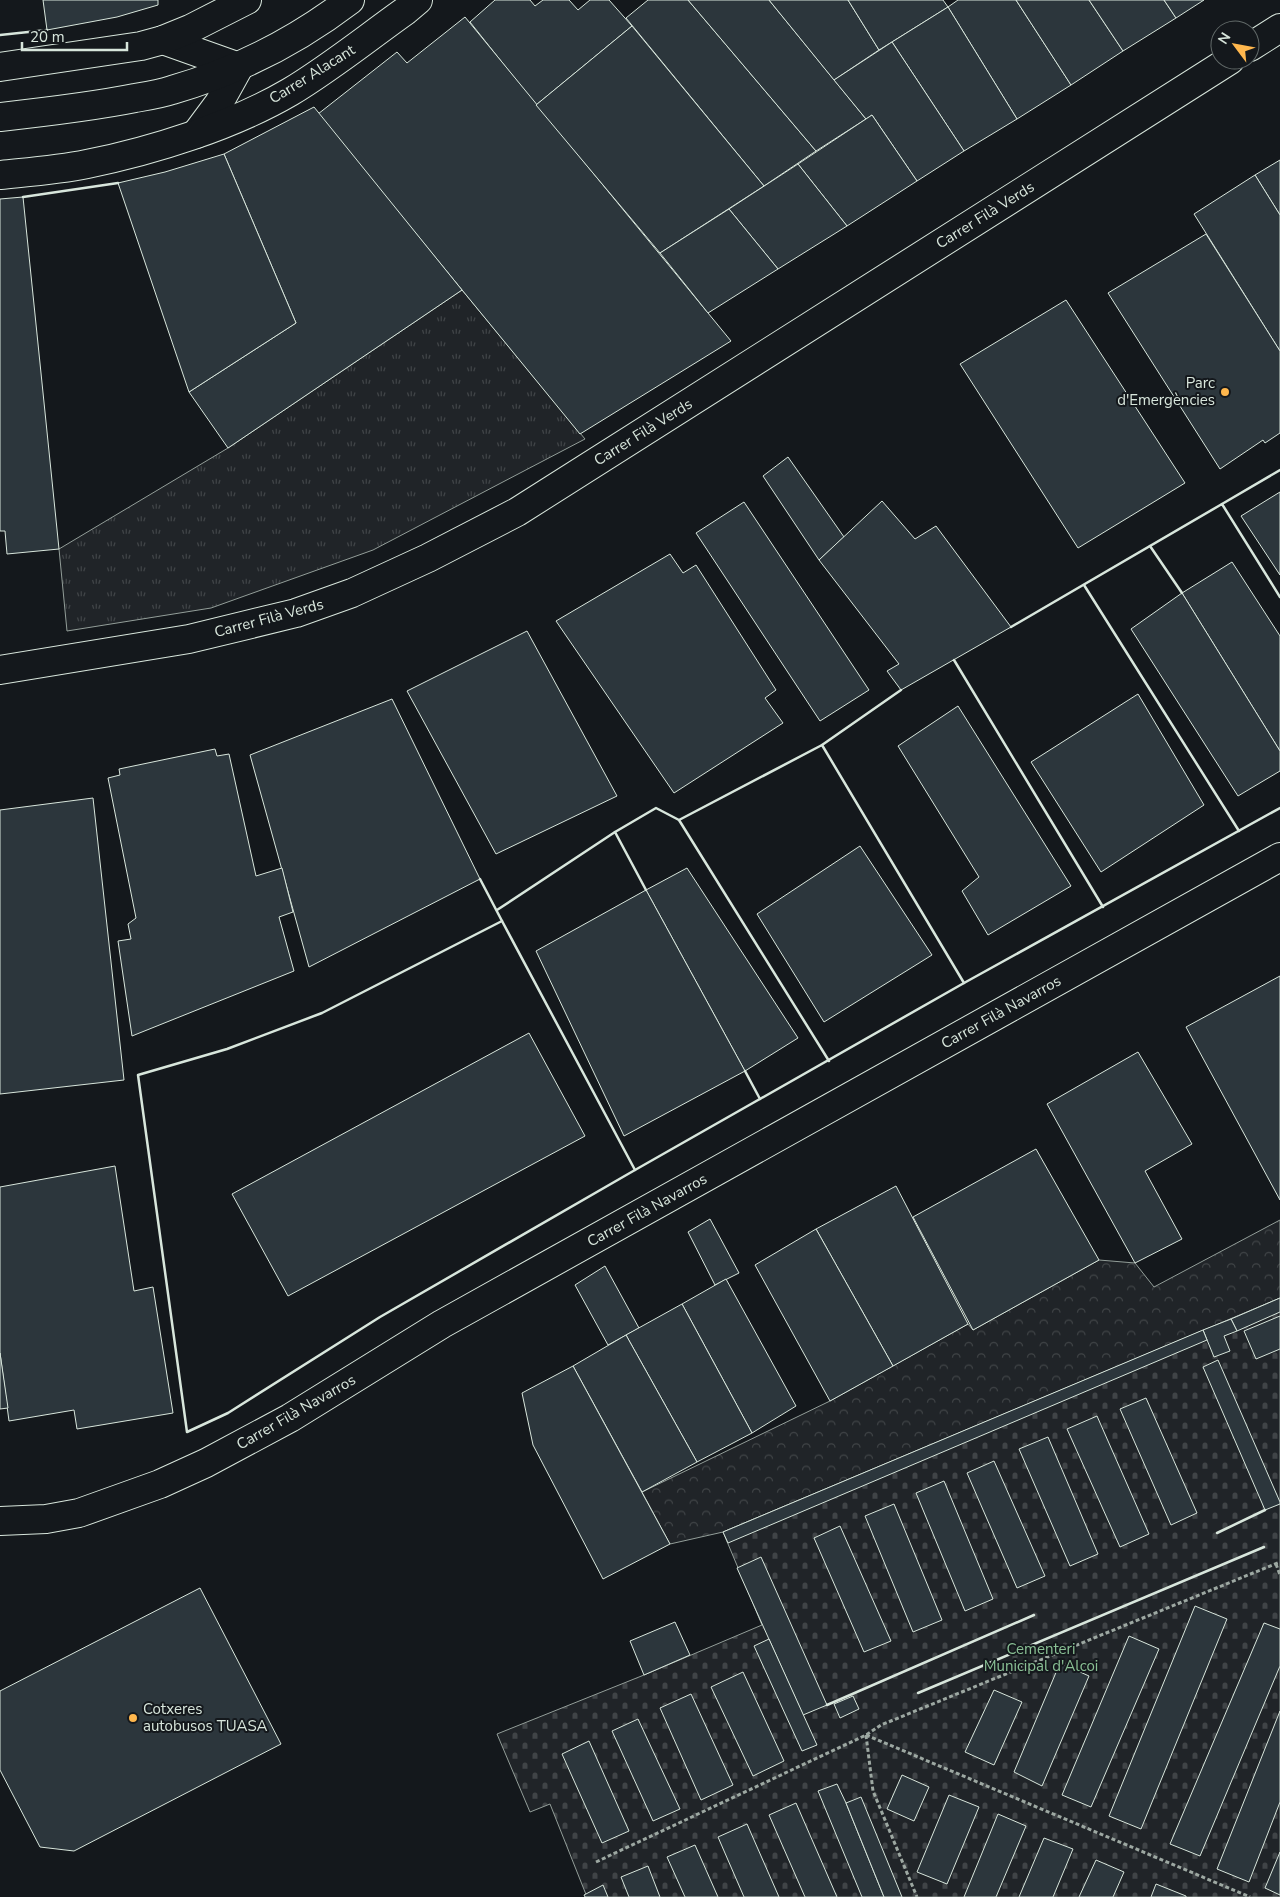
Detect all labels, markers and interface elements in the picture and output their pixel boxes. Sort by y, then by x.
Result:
scale bar [22,20,128,52]
north arrow [1210,20,1260,70]
text: 20 m [30,27,65,47]
text: N [1214,29,1235,48]
street label: Carrer Alacant [265,39,359,108]
street label: Carrer Filà Verds [932,177,1038,253]
place label: Parc d'Emergències [1117,373,1215,410]
marker: Parc d'Emergències [1219,386,1231,398]
street label: Carrer Filà Verds [590,394,696,470]
street label: Carrer Filà Verds [212,594,326,642]
street label: Carrer Filà Navarros [937,971,1065,1053]
street label: Carrer Filà Navarros [583,1169,711,1251]
street label: Carrer Filà Navarros [233,1370,359,1454]
park label: Cementeri Municipal d'Alcoi [984,1639,1098,1676]
place label: Cotxeres autobusos TUASA [143,1699,268,1736]
marker: Cotxeres autobusos TUASA [127,1712,139,1724]

